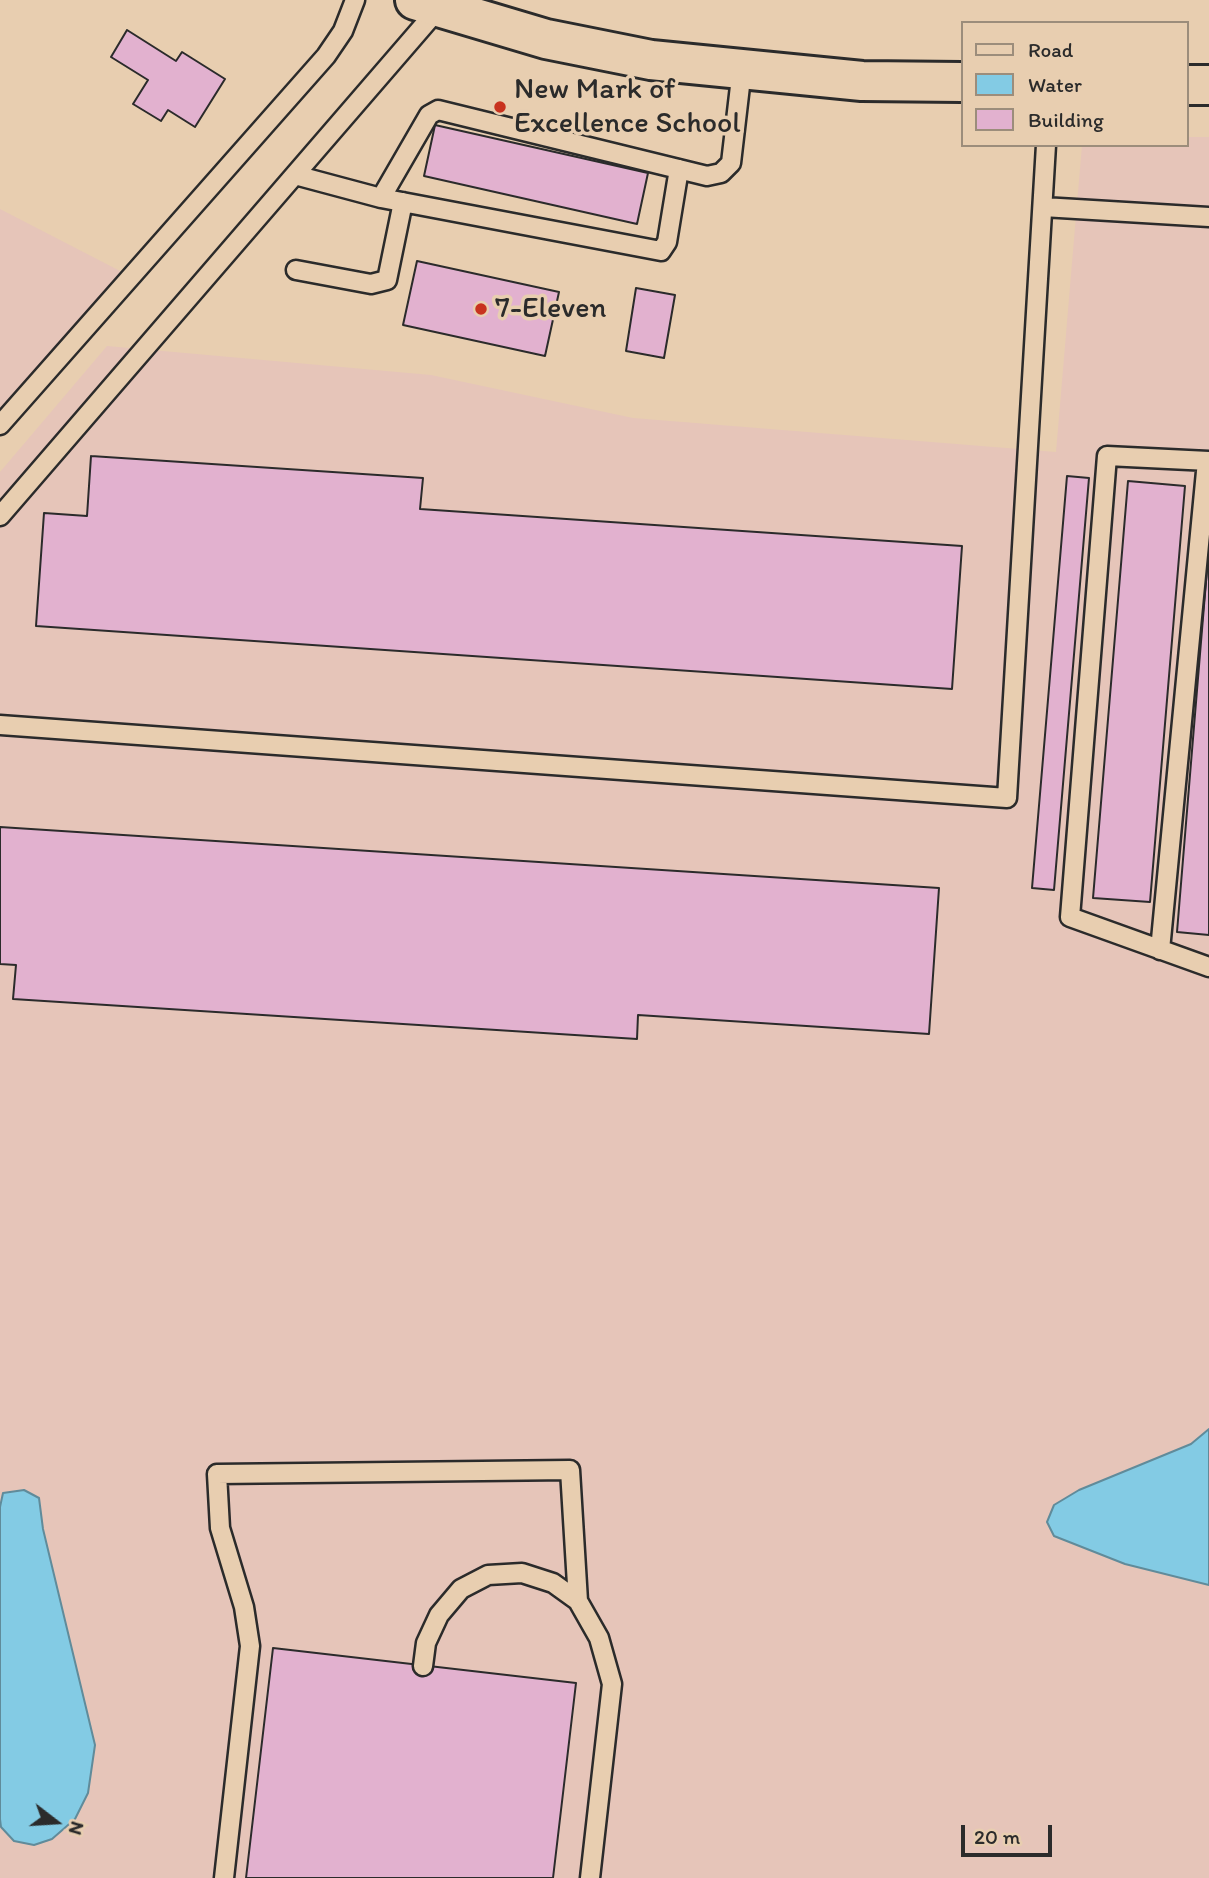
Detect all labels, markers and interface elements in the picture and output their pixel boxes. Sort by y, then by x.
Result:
legend [960,21,1188,147]
text: Road [1028,37,1073,62]
place label: New Mark of Excellence School [514,72,741,142]
text: Water [1028,72,1082,97]
marker: New Mark of Excellence School [492,99,508,115]
text: Building [1028,107,1104,132]
place label: 7-Eleven [495,291,606,327]
marker: 7-Eleven [473,301,489,317]
north arrow [21,1787,91,1857]
scale bar [964,1812,1055,1856]
text: N [64,1819,89,1838]
text: 20 m [974,1824,1020,1849]

